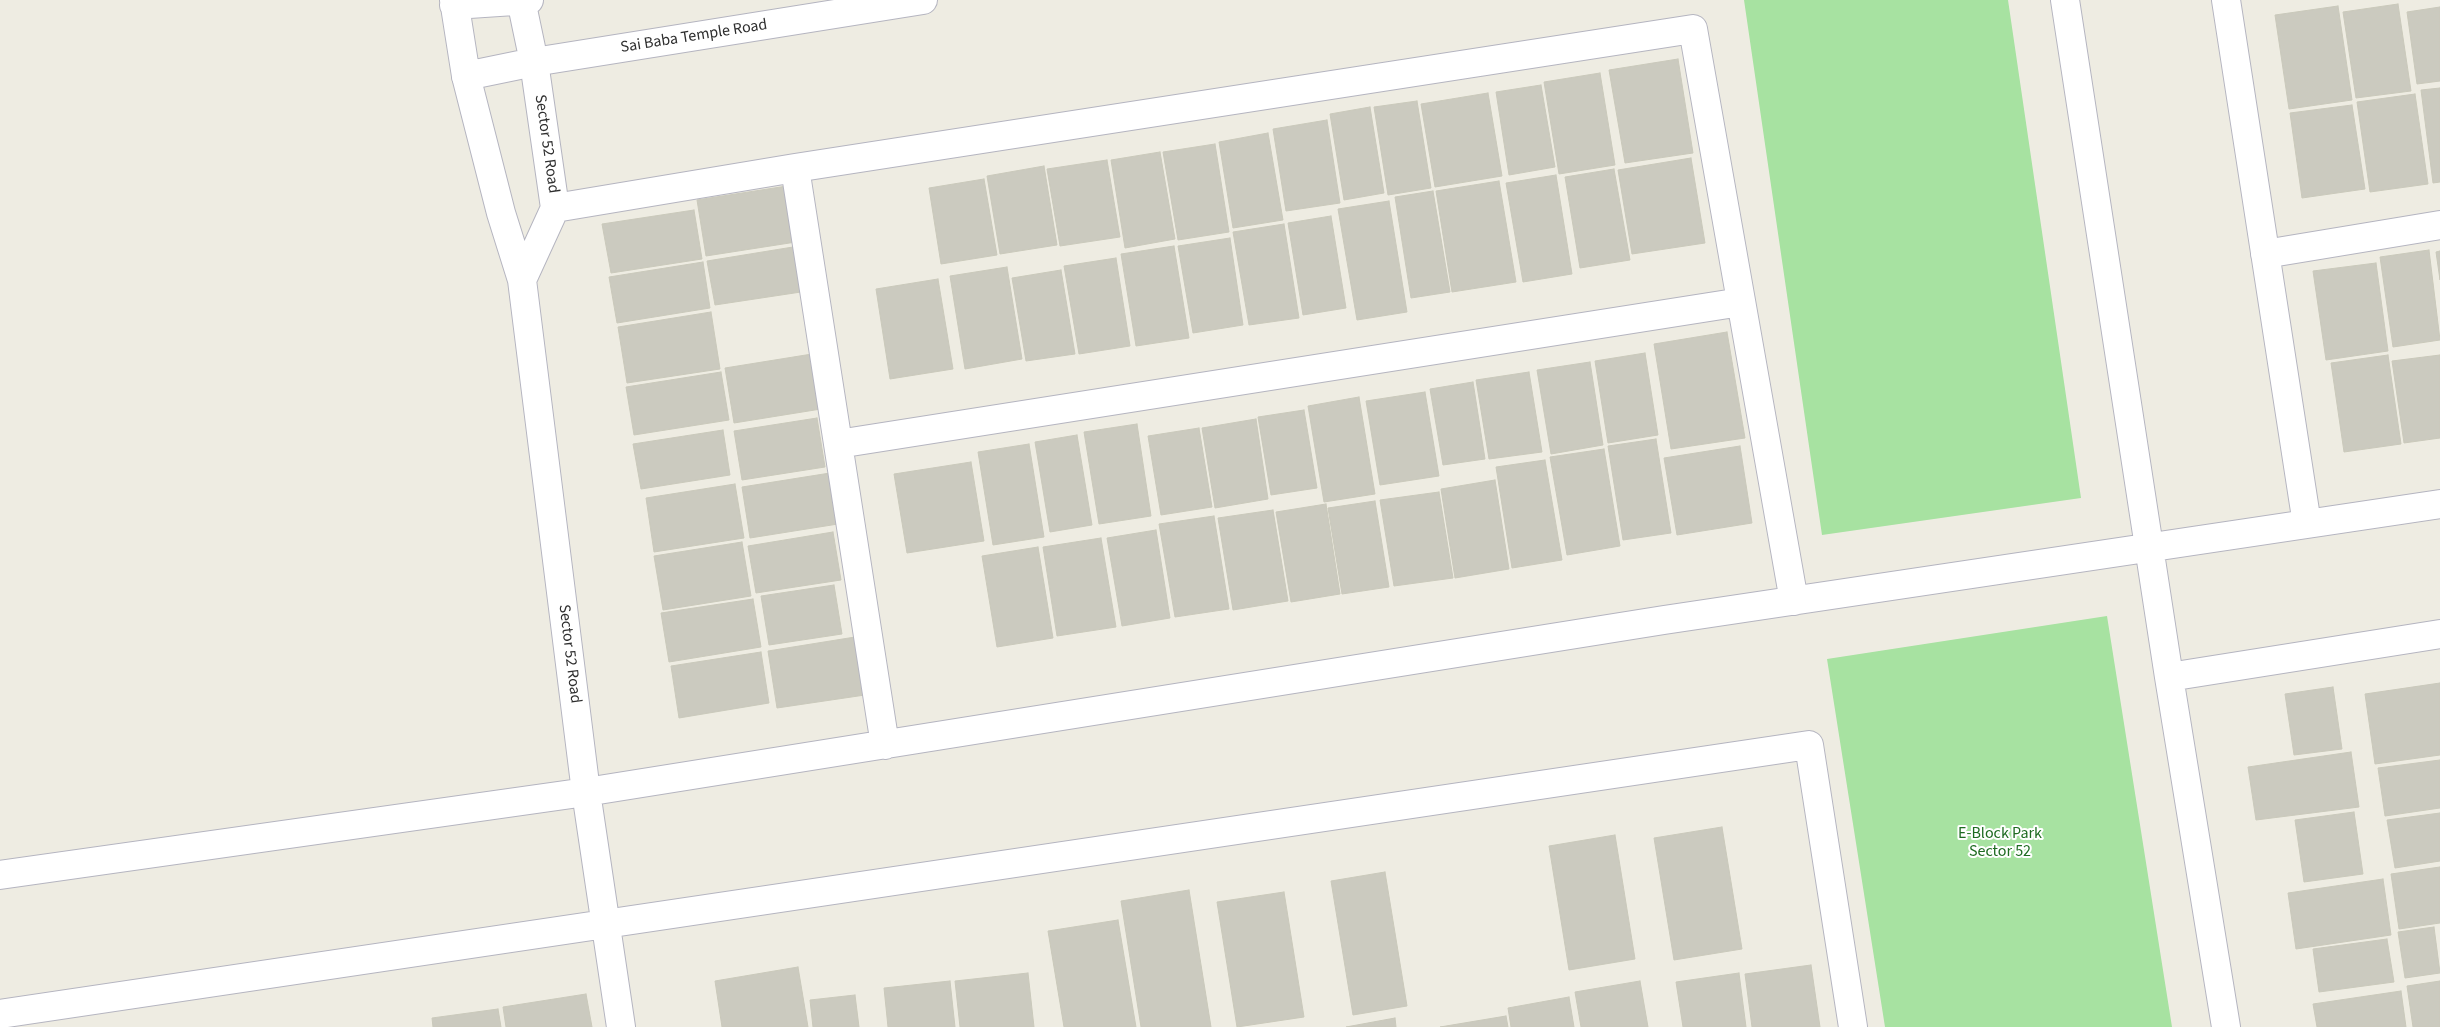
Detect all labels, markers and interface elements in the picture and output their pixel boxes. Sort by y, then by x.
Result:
street label: Sai Baba Temple Road [619,16,769,58]
street label: Sector 52 Road [530,93,562,195]
street label: Sector 52 Road [553,603,585,705]
park label: E-Block Park Sector 52 [1958,824,2042,862]

